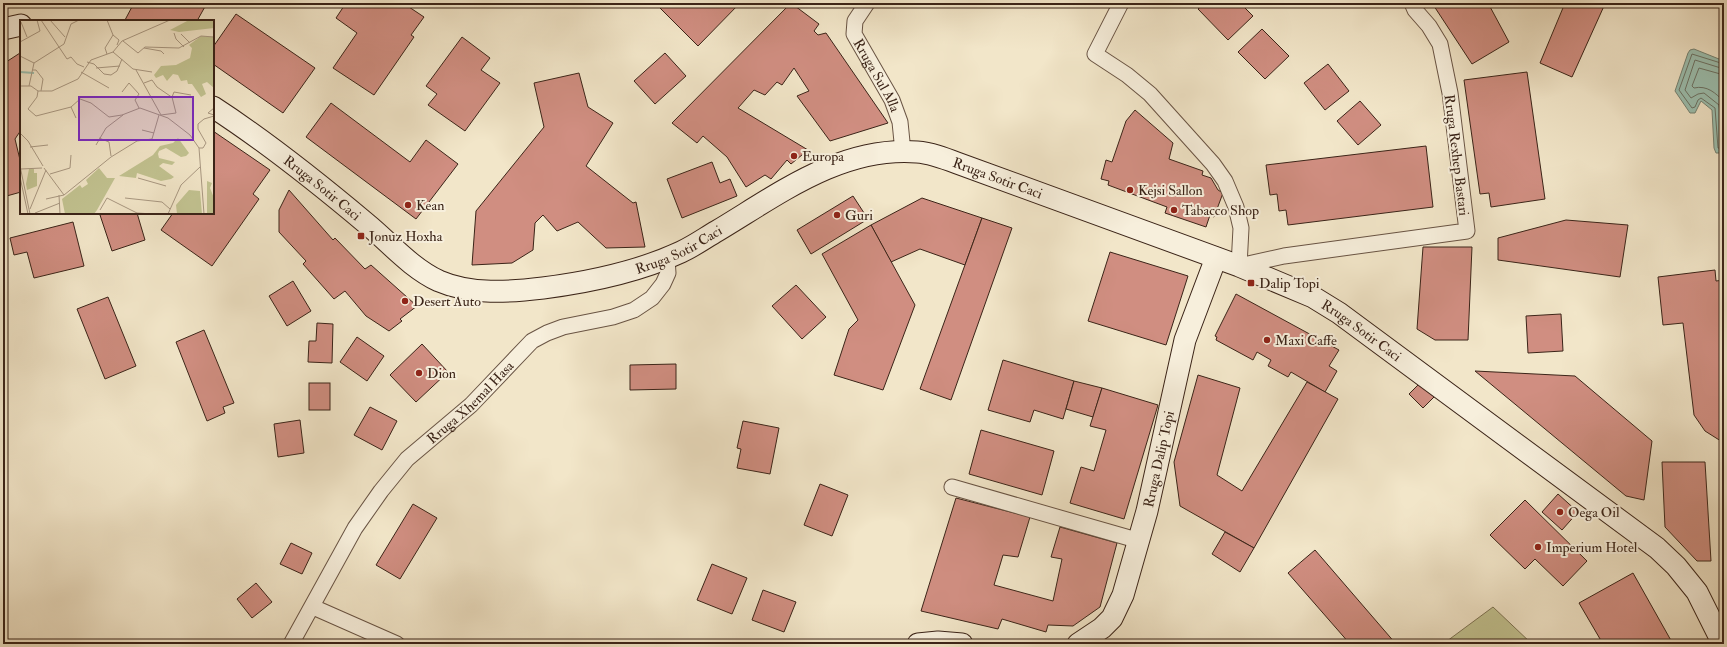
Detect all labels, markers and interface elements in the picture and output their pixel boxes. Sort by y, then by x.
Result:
inset map [20,20,214,214]
street label: Rruga Sul Alla [849,36,904,114]
street label: Rruga Rexhep Bastari [1440,93,1472,217]
place label: Europa [802,148,844,166]
marker: Europa [789,151,799,161]
street label: Rruga Sotir Caci [280,152,364,224]
street label: Rruga Sotir Caci [950,154,1045,203]
place label: Kejsi Sallon [1138,182,1203,199]
marker: Kejsi Sallon [1125,185,1135,195]
place label: Kean [416,197,444,214]
marker: Kean [403,200,413,210]
place label: Tabacco Shop [1182,202,1259,220]
marker: Tabacco Shop [1169,205,1179,215]
place label: Guri [845,207,873,224]
marker: Guri [832,210,842,220]
street label: Rruga Sotir Caci [633,222,725,278]
place label: Jonuz Hoxha [368,228,443,245]
marker: Jonuz Hoxha [356,231,366,241]
place label: Dalip Topi [1259,275,1320,293]
marker: Dalip Topi [1246,278,1256,288]
place label: Desert Auto [413,293,481,310]
marker: Desert Auto [400,296,410,306]
street label: Rruga Sotir Caci [1318,296,1405,365]
place label: Maxi Caffe [1275,332,1337,349]
marker: Maxi Caffe [1262,335,1272,345]
street label: Rruga Xhemal Hasa [424,357,518,448]
place label: Dion [427,365,456,382]
marker: Dion [414,368,424,378]
street label: Rruga Dalip Topi [1140,409,1178,509]
place label: Oega Oil [1568,504,1620,521]
marker: Oega Oil [1555,507,1565,517]
place label: Imperium Hotel [1546,539,1638,557]
marker: Imperium Hotel [1533,542,1543,552]

